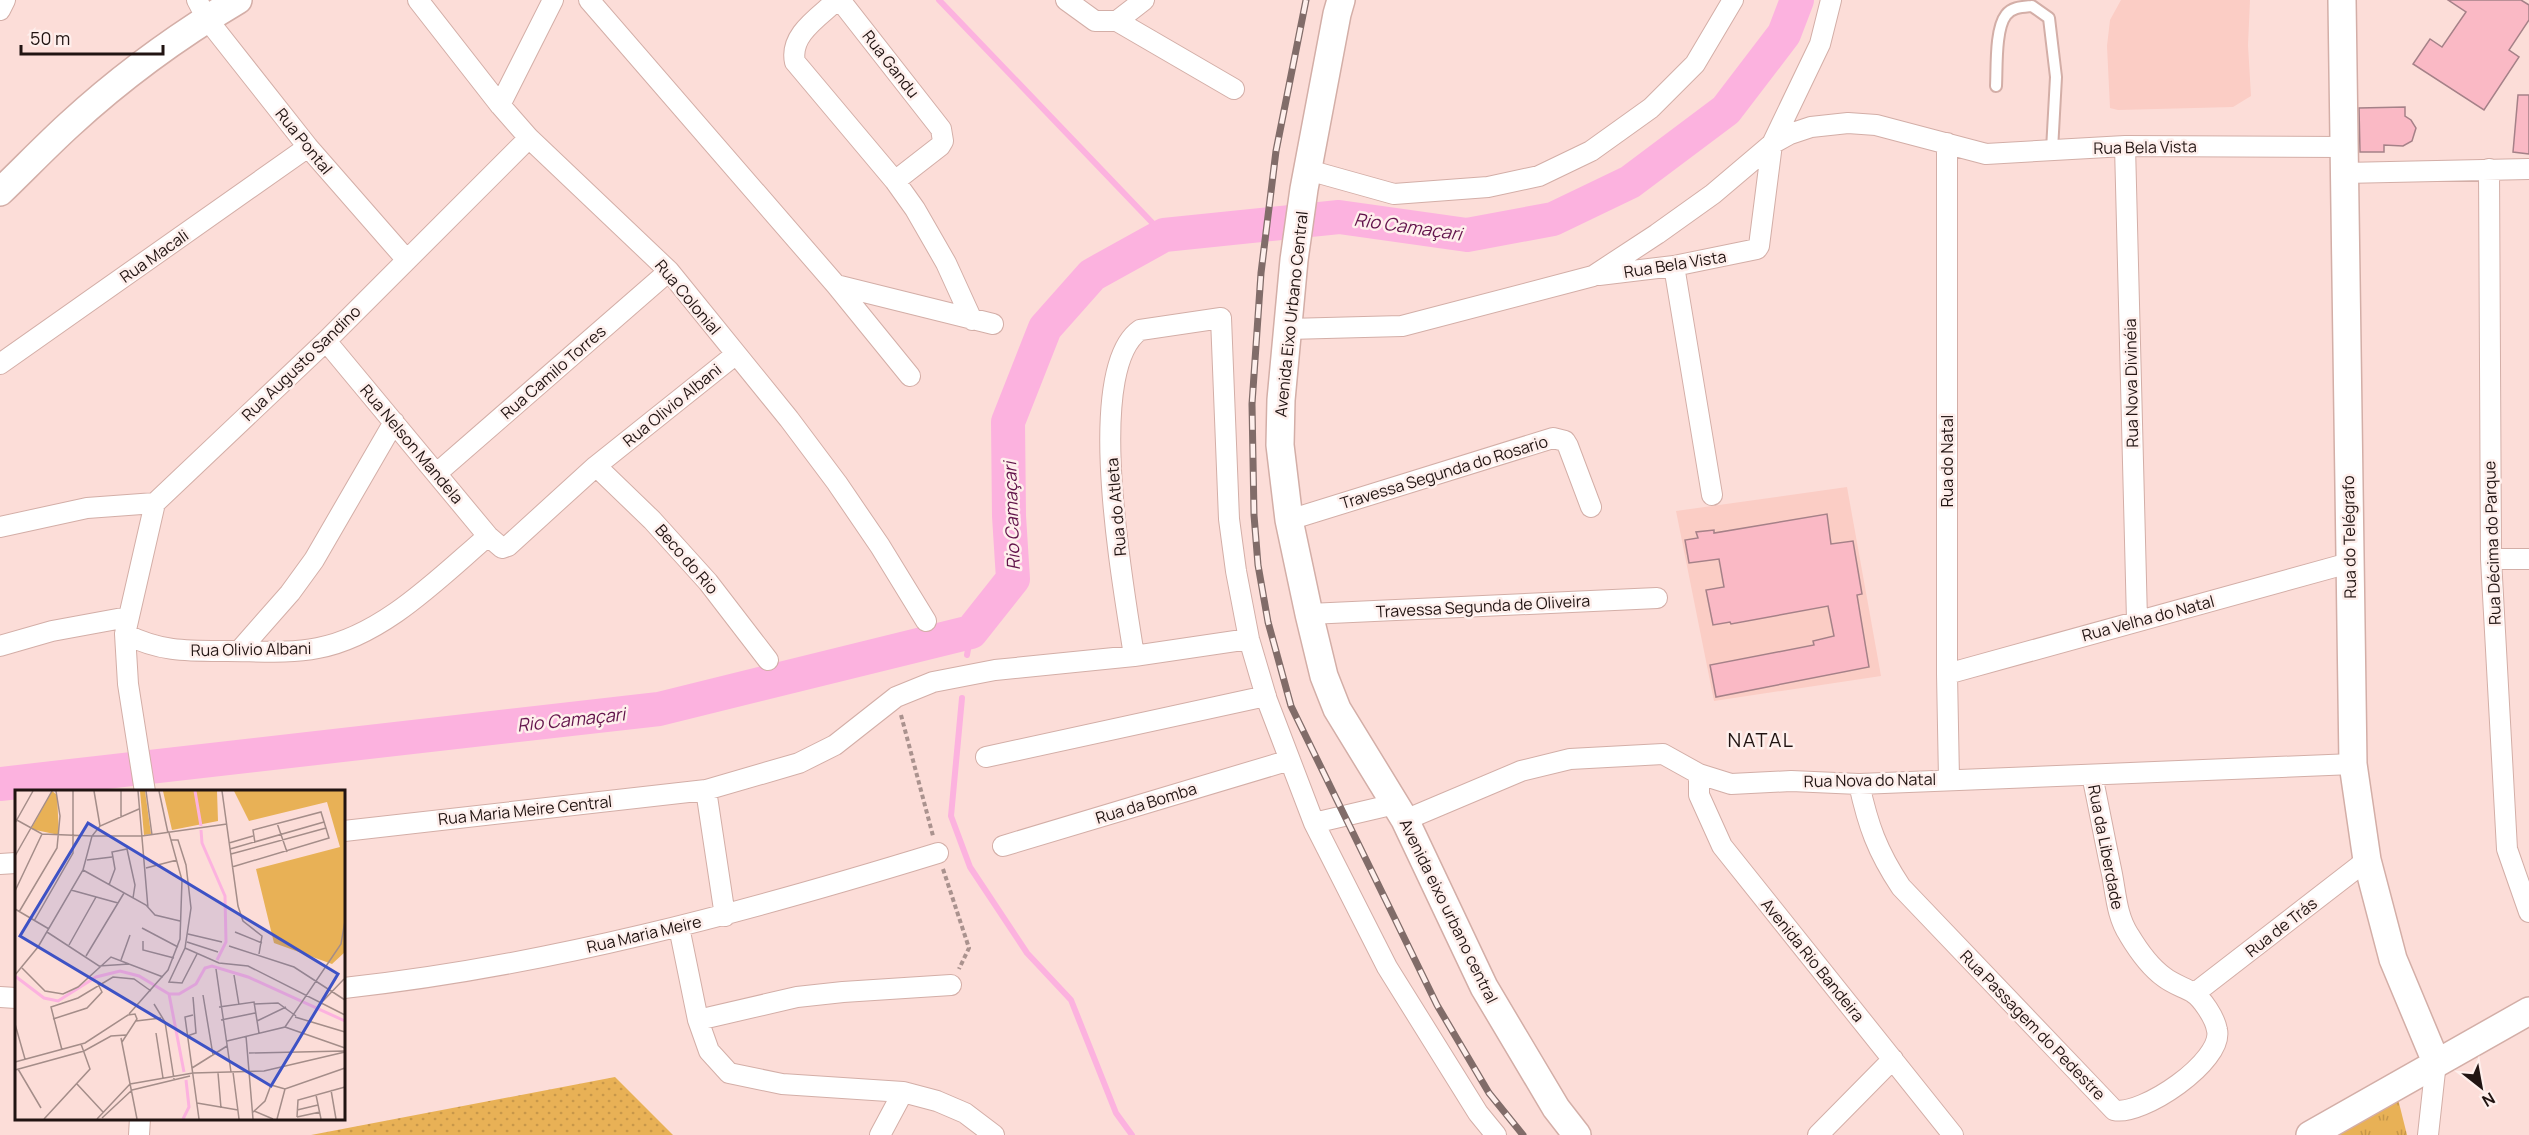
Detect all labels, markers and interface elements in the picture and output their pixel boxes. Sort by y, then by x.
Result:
scale bar [21,18,164,56]
text: 50 m [30,26,70,50]
street label: Rua Gandu [858,26,924,102]
street label: Rua Pontal [270,103,338,179]
street label: Rua Bela Vista [2093,135,2197,159]
water label: Rio Camaçari [1353,207,1466,246]
street label: Avenida Eixo Urbano Central [1269,210,1313,418]
street label: Rua Macali [115,224,193,288]
street label: Rua Bela Vista [1622,245,1728,283]
street label: Rua Colonial [650,255,726,339]
street label: Rua Augusto Sandino [237,300,365,426]
street label: Rua Nova Divinéia [2119,318,2143,448]
street label: Rua Camilo Torres [496,320,610,424]
street label: Rua Olivio Albani [618,358,726,452]
street label: Rua Nelson Mandela [356,380,468,508]
street label: Rua do Natal [1936,415,1958,507]
street label: Travessa Segunda do Rosario [1338,430,1550,514]
street label: Rua do Atleta [1101,457,1131,557]
water label: Rio Camaçari [997,459,1025,571]
street label: Rua Décima do Parque [2478,461,2506,625]
street label: Rua do Telégrafo [2337,475,2361,599]
street label: Beco do Rio [651,519,723,599]
street label: Travessa Segunda de Oliveira [1375,589,1591,623]
street label: Rua Velha do Natal [2079,590,2217,646]
street label: Rua Olivio Albani [190,637,312,661]
water label: Rio Camaçari [516,701,629,737]
district label: NATAL [1727,726,1795,753]
street label: Rua Nova do Natal [1804,768,1936,792]
street label: Rua da Bomba [1093,777,1199,829]
street label: Rua da Liberdade [2083,783,2129,911]
inset map [15,790,345,1120]
street label: Rua Maria Meire Central [437,790,613,830]
street label: Avenida eixo urbano central [1395,815,1503,1007]
street label: Rua de Trás [2241,892,2321,962]
street label: Avenida Rio Bandeira [1756,894,1870,1026]
street label: Rua Maria Meire [584,910,704,958]
street label: Rua Passagem do Pedestre [1955,945,2111,1105]
north arrow [2451,1057,2511,1117]
text: N [2478,1087,2499,1112]

